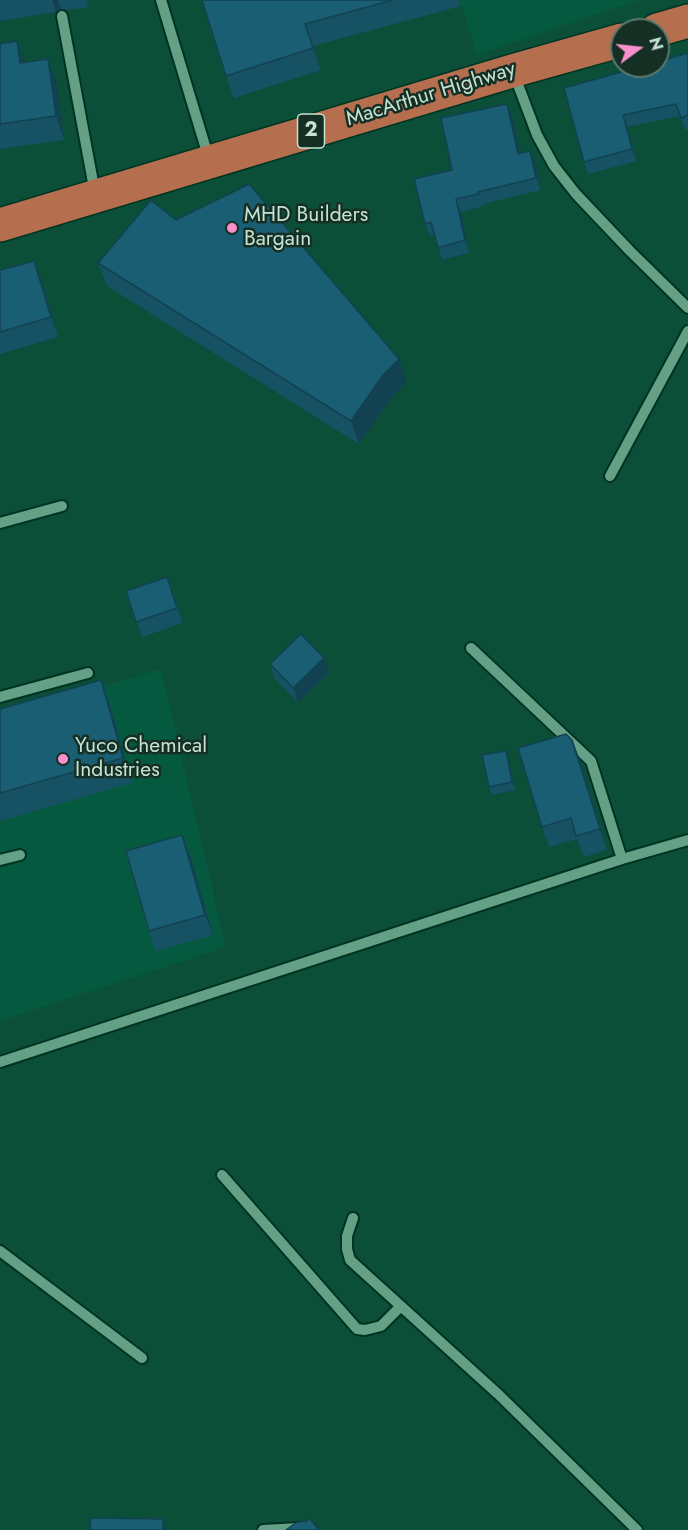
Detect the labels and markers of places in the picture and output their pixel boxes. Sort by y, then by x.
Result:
place label: MHD Builders Bargain [244,203,368,253]
marker: MHD Builders Bargain [225,221,239,235]
place label: Yuco Chemical Industries [75,734,207,784]
marker: Yuco Chemical Industries [56,752,70,766]

